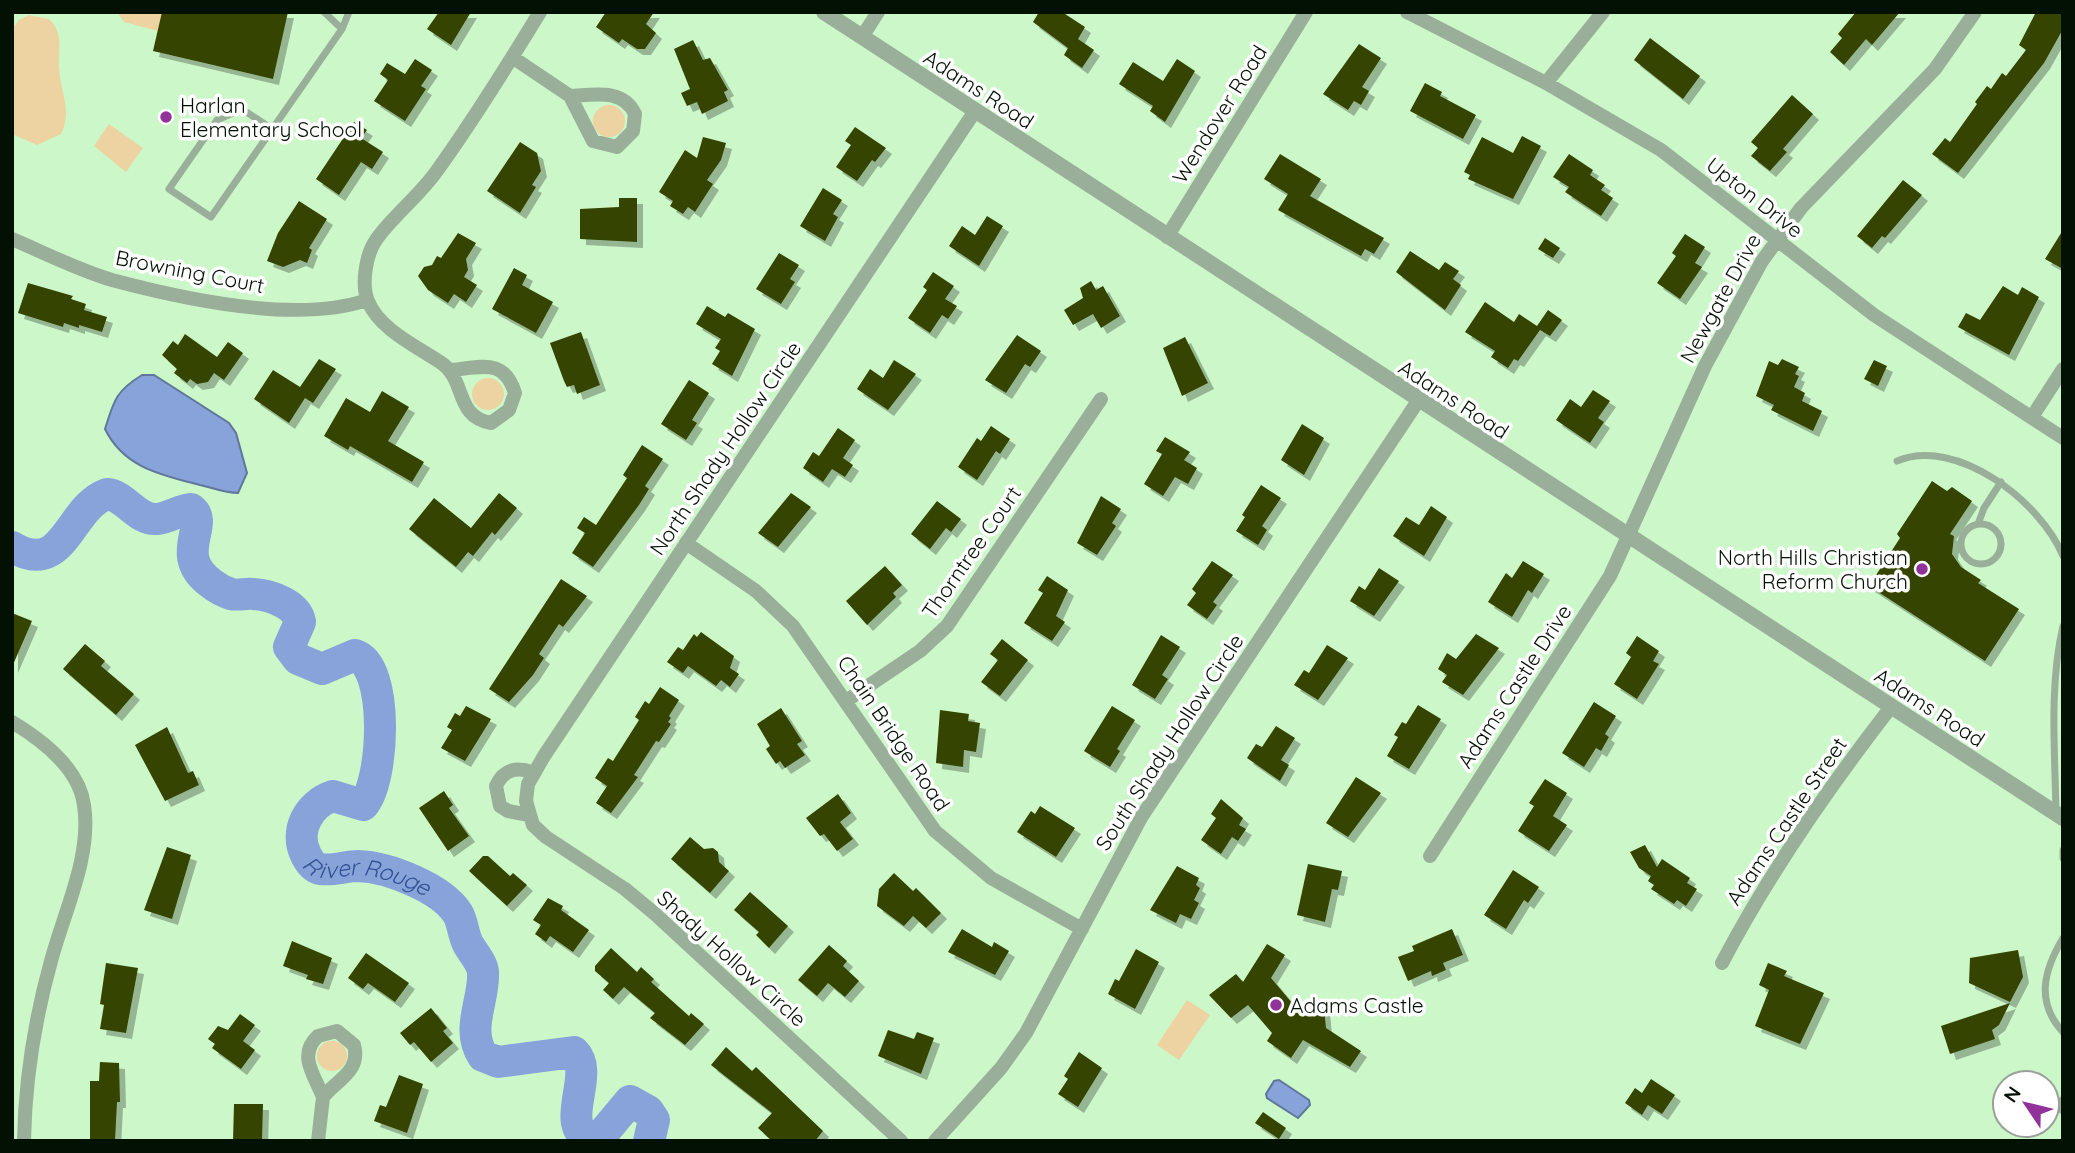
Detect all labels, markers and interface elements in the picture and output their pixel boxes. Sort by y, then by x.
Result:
street label: Wendover Road [1166,40,1272,188]
street label: Adams Road [919,44,1039,134]
place label: Harlan Elementary School [180,92,362,142]
marker: Harlan Elementary School [158,109,174,125]
street label: Upton Drive [1701,151,1809,243]
street label: Newgate Drive [1674,229,1766,367]
street label: Browning Court [113,244,267,298]
street label: North Shady Hollow Circle [644,336,806,560]
street label: Adams Road [1394,354,1514,444]
street label: Thorntree Court [916,481,1026,623]
place label: North Hills Christian Reform Church [1718,544,1908,594]
marker: North Hills Christian Reform Church [1914,561,1930,577]
street label: Adams Castle Drive [1451,599,1577,773]
street label: South Shady Hollow Circle [1089,629,1249,855]
street label: Chain Bridge Road [832,650,956,816]
street label: Adams Road [1870,662,1990,752]
street label: Adams Castle Street [1720,732,1852,910]
water label: River Rouge [297,849,437,902]
street label: Shady Hollow Circle [652,884,812,1032]
place label: Adams Castle [1290,992,1424,1018]
marker: Adams Castle [1268,997,1284,1013]
north arrow [1991,1069,2061,1139]
text: N [1998,1082,2026,1107]

